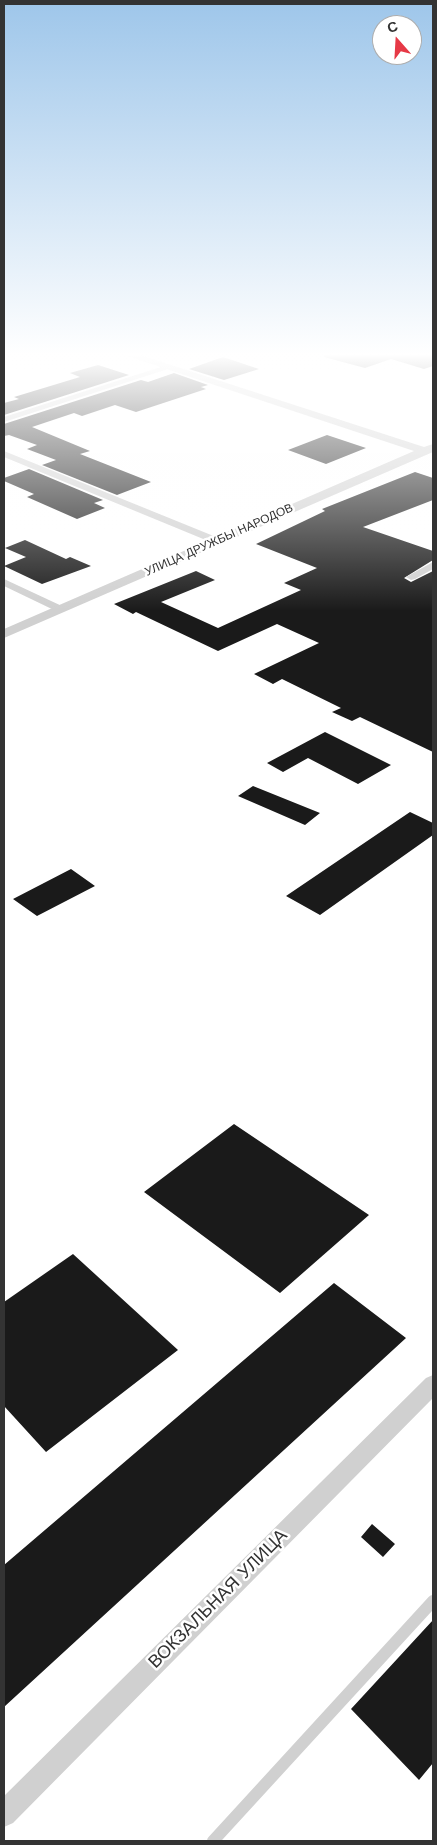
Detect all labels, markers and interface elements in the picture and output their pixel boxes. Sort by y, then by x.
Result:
north arrow [372,15,422,65]
text: С [385,18,400,36]
street label: УЛИЦА ДРУЖБЫ НАРОДОВ [143,501,295,579]
street label: ВОКЗАЛЬНАЯ УЛИЦА [144,1525,292,1673]

